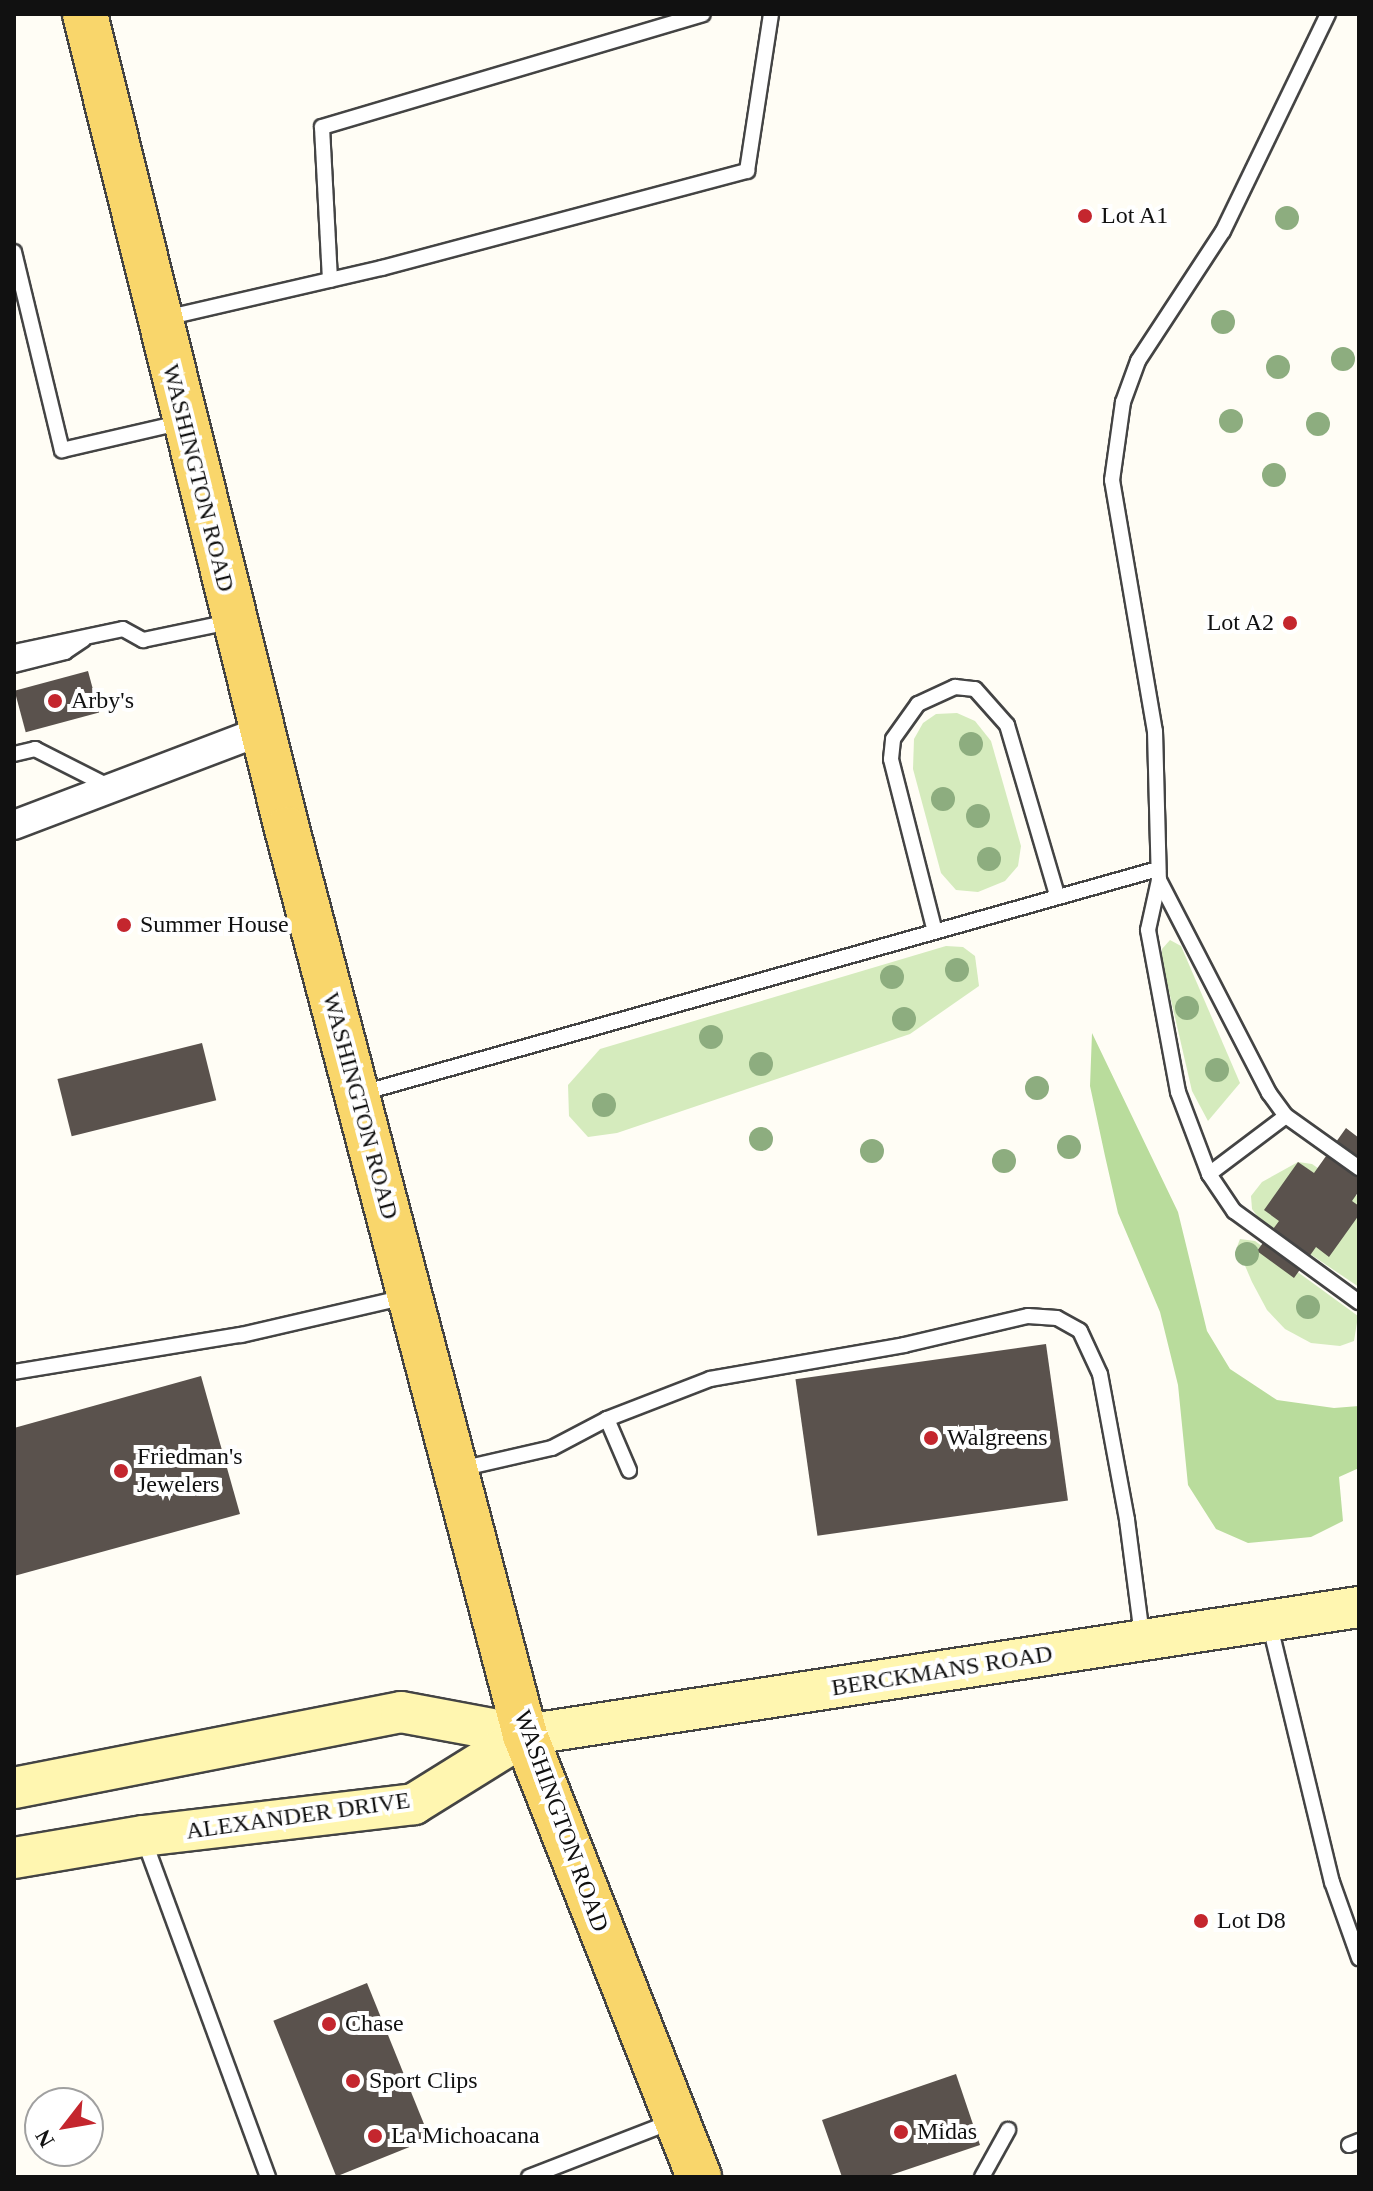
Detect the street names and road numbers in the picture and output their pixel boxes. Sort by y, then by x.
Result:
street label: WASHINGTON ROAD [156,361,240,595]
street label: WASHINGTON ROAD [316,989,404,1223]
street label: BERCKMANS ROAD [829,1639,1055,1703]
street label: WASHINGTON ROAD [508,1706,614,1936]
street label: ALEXANDER DRIVE [184,1786,412,1846]

